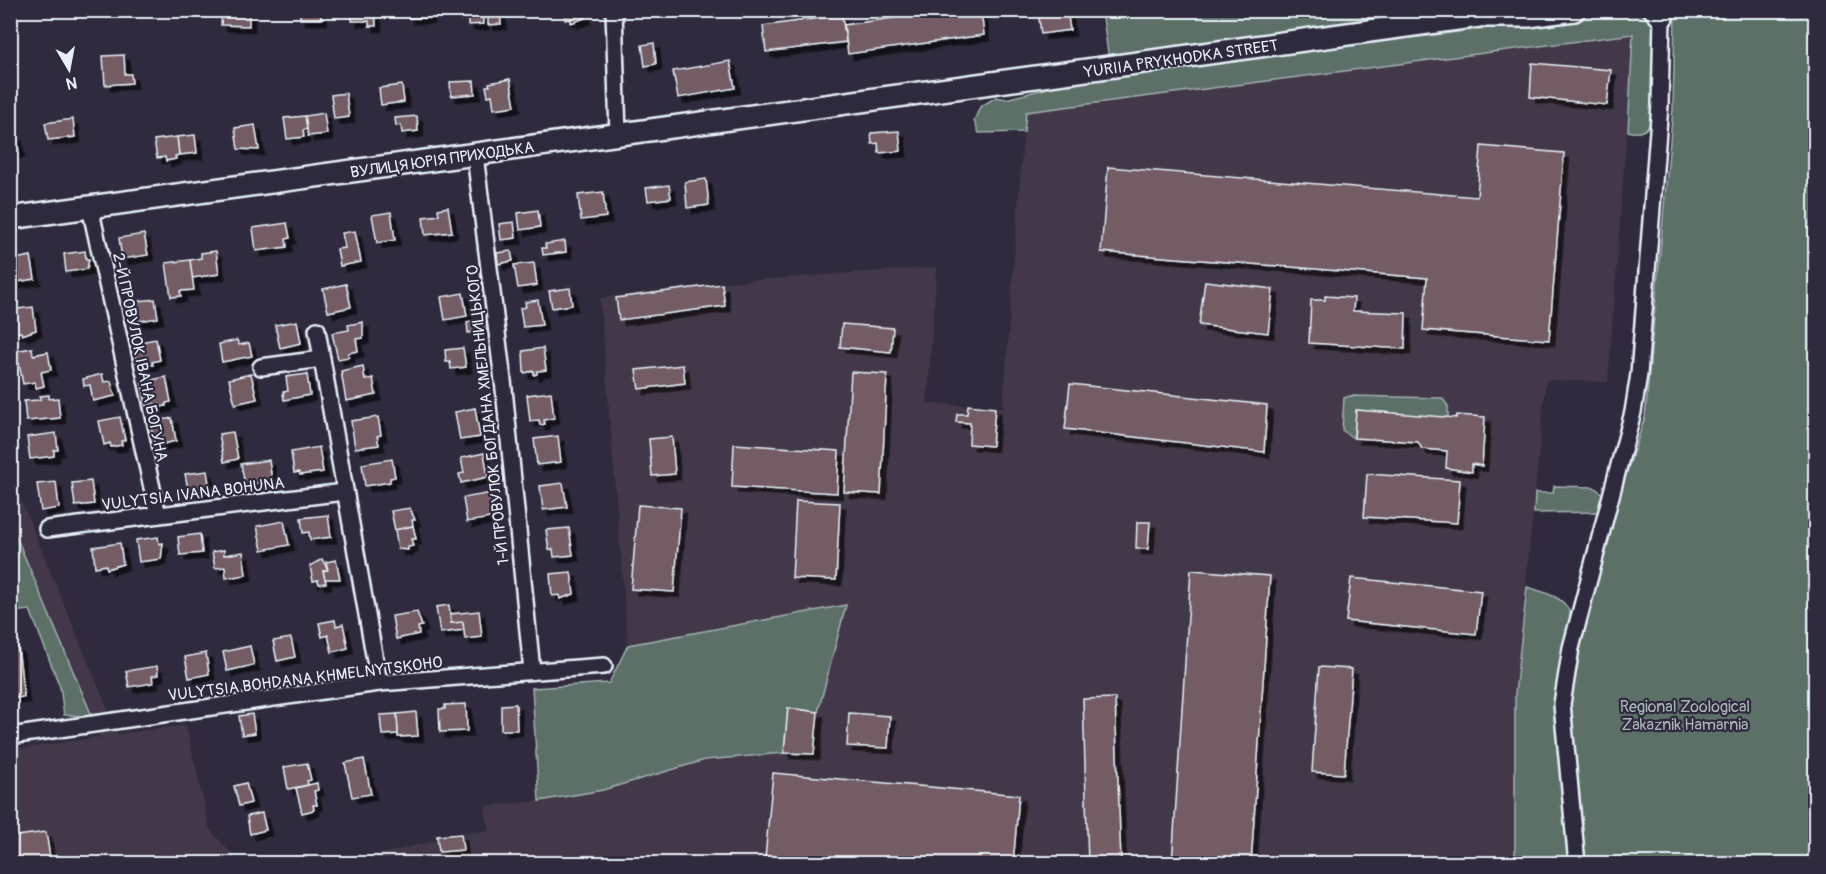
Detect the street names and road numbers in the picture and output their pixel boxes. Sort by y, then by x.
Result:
street label: YURIIA PRYKHODKA STREET [1082,35,1280,83]
street label: ВУЛИЦЯ ЮРІЯ ПРИХОДЬКА [349,137,535,183]
street label: 2-Й ПРОВУЛОК ІВАНА БОГУНА [108,251,172,464]
street label: 1-Й ПРОВУЛОК БОГДАНА ХМЕЛЬНИЦЬКОГО [462,264,514,566]
street label: VULYTSIA IVANA BOHUNA [101,473,286,515]
street label: VULYTSIA BOHDANA KHMELNYTSKOHO [167,652,444,706]

